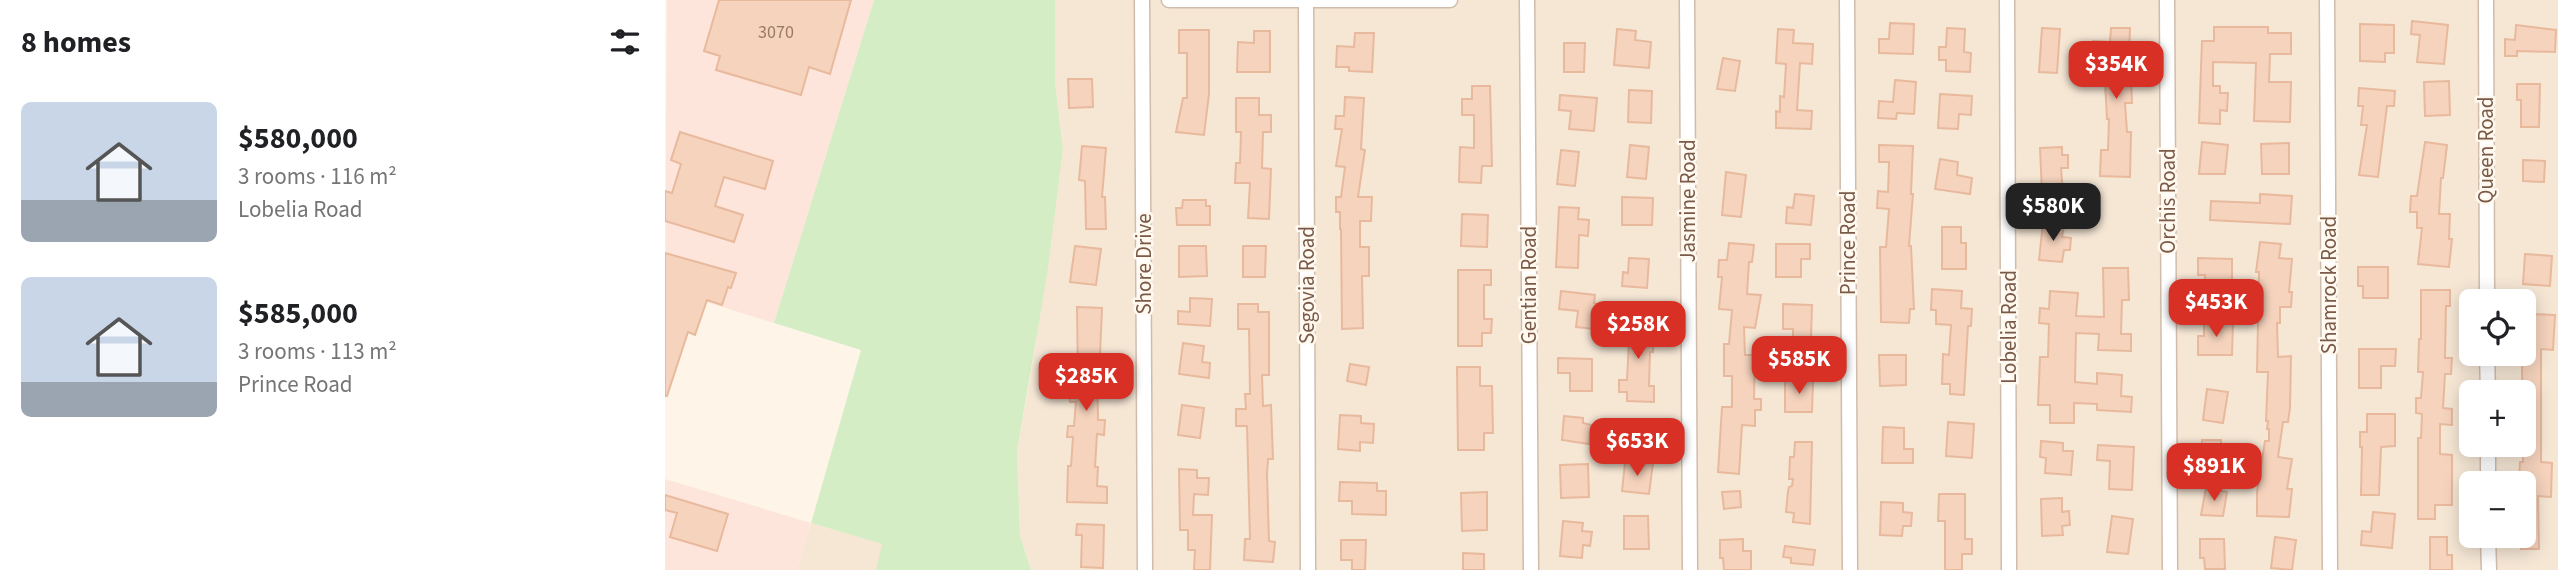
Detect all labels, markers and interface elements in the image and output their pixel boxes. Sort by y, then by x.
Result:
house number: 3070 [758,20,794,45]
text: 8 homes [21,21,131,64]
icon: filters [606,23,644,61]
pin: $354K [2067,42,2165,101]
text: $354K [2085,47,2147,80]
street label: Queen Road [2471,97,2501,203]
text: $580,000 [238,117,358,160]
icon: home [77,130,161,214]
street label: Jasmine Road [1673,139,1703,263]
street label: Orchis Road [2153,148,2183,254]
text: 3 rooms · 116 m² [238,160,397,193]
pin: $580K [2004,184,2102,243]
text: $580K [2022,189,2084,222]
street label: Prince Road [1833,191,1863,295]
text: Lobelia Road [238,193,363,226]
street label: Shore Drive [1129,213,1159,315]
street label: Shamrock Road [2314,216,2344,354]
street label: Segovia Road [1292,226,1322,344]
street label: Gentian Road [1514,226,1544,344]
street label: Lobelia Road [1994,270,2024,384]
pin: $453K [2167,280,2265,339]
text: $453K [2185,285,2247,318]
map controls [2459,289,2536,548]
button: locate [2459,289,2536,366]
text: $585,000 [238,292,358,335]
pin: $258K [1589,302,1687,361]
icon: home [77,305,161,389]
text: $258K [1607,307,1669,340]
text: 3 rooms · 113 m² [238,335,397,368]
pin: $585K [1750,336,1848,396]
text: $585K [1768,342,1830,375]
pin: $285K [1037,354,1135,413]
text: $285K [1055,359,1117,392]
text: Prince Road [238,368,353,401]
button: + [2459,380,2536,457]
pin: $653K [1588,419,1686,478]
text: $653K [1606,424,1668,457]
pin: $891K [2165,444,2263,503]
text: $891K [2183,449,2245,482]
button: − [2459,471,2536,548]

